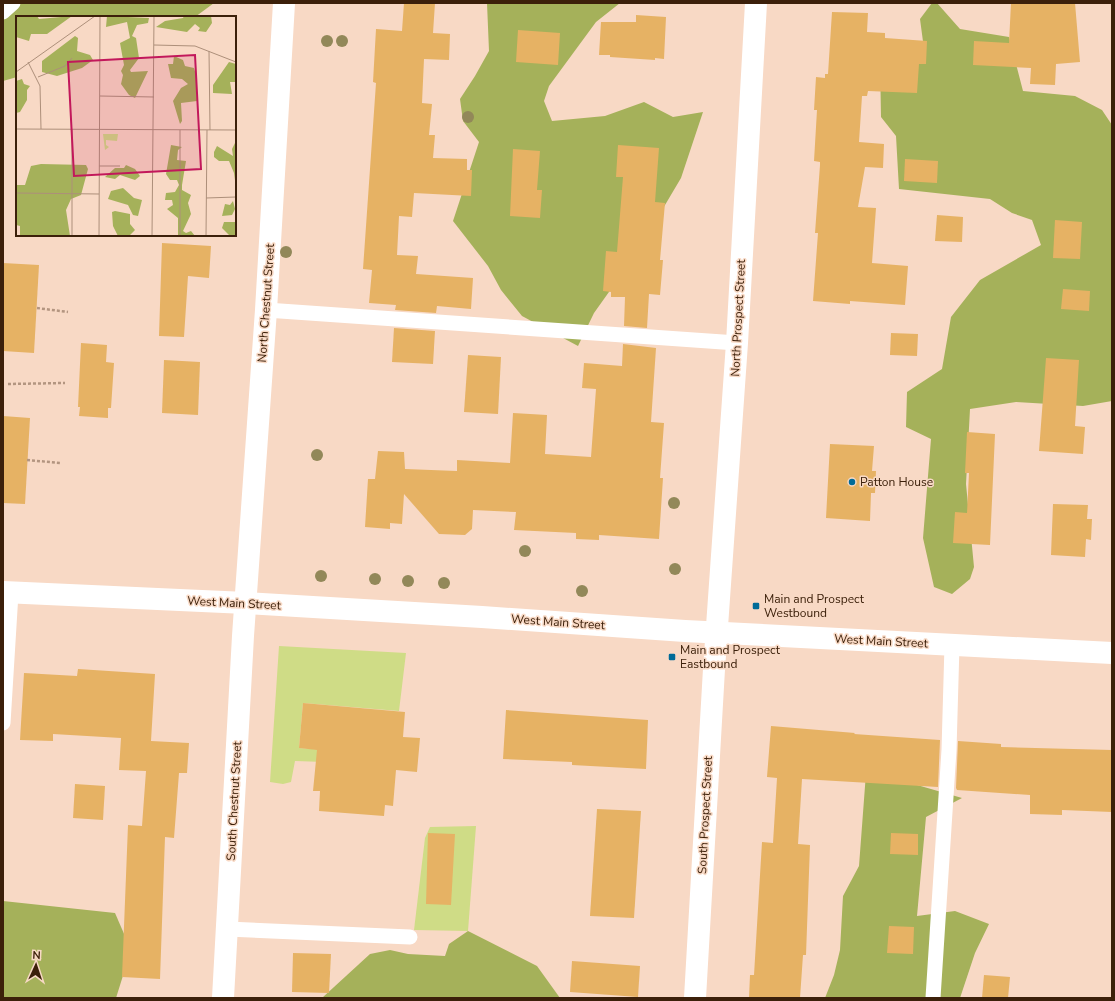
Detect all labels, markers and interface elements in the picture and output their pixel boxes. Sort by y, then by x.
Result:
inset map [16,16,236,236]
street label: North Chestnut Street [254,242,278,363]
street label: North Prospect Street [727,258,749,377]
place label: Patton House [860,474,933,490]
marker: Patton House [847,477,857,487]
place label: Main and Prospect Westbound [764,591,865,621]
street label: West Main Street [187,593,282,613]
marker: Main and Prospect Westbound [751,601,761,611]
street label: West Main Street [511,611,606,633]
street label: West Main Street [834,631,929,651]
place label: Main and Prospect Eastbound [680,642,781,672]
marker: Main and Prospect Eastbound [667,652,677,662]
street label: South Chestnut Street [223,740,245,861]
street label: South Prospect Street [694,755,716,874]
north arrow [16,945,56,985]
text: N [32,948,41,963]

